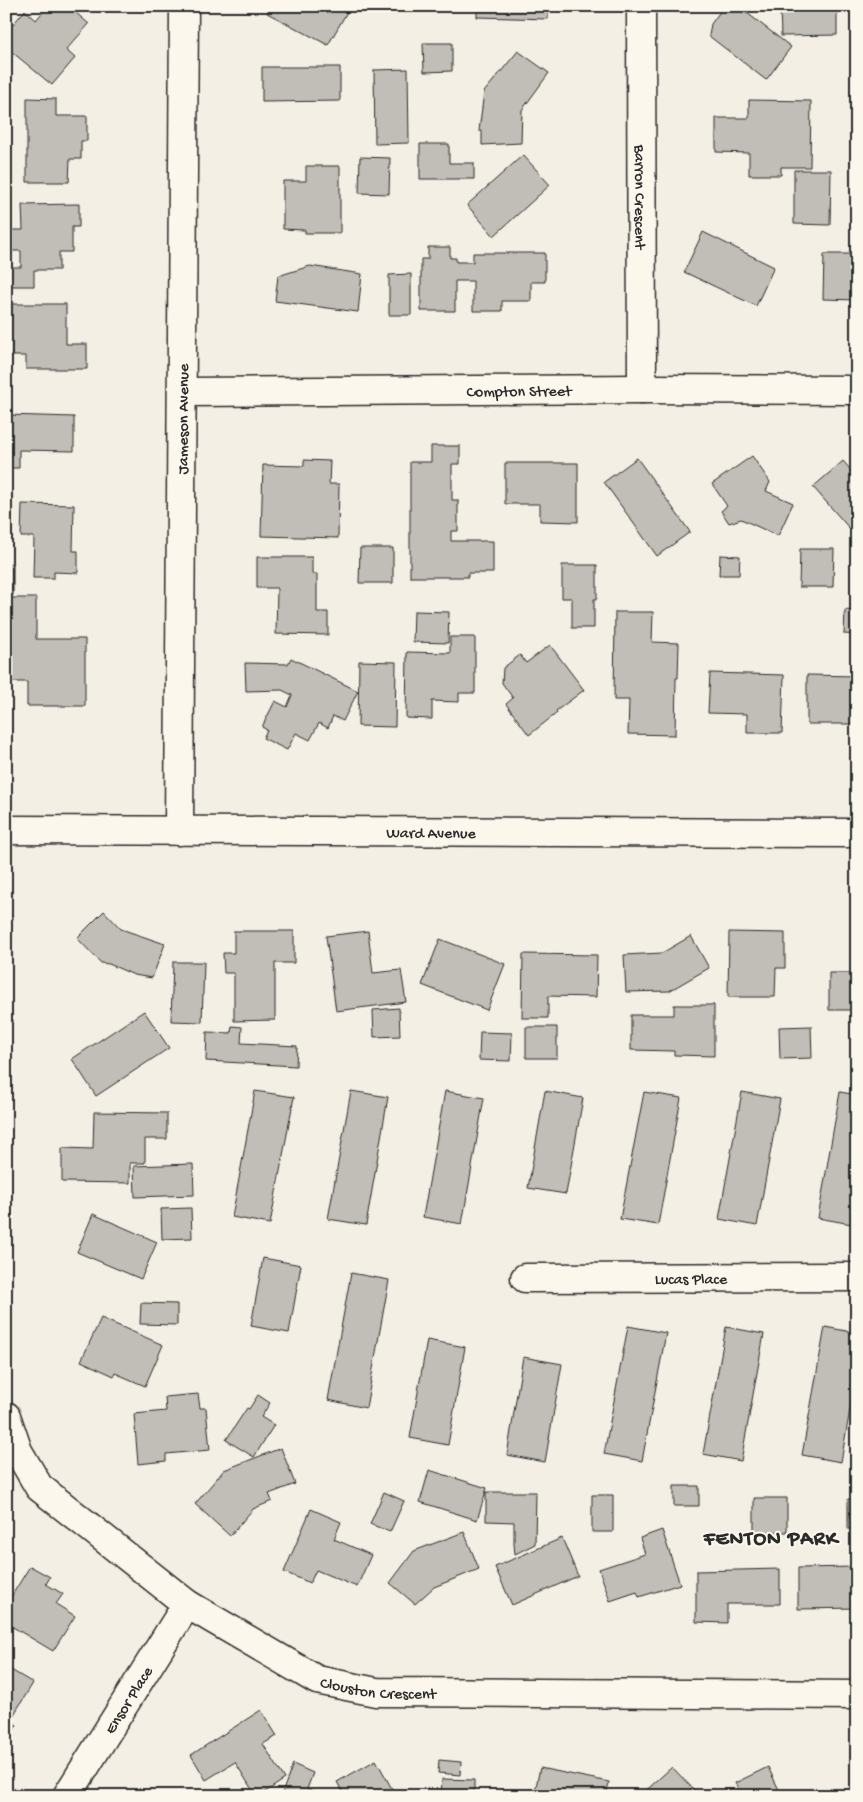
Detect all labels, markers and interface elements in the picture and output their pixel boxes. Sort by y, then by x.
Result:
street label: Barron Crescent [628,144,648,251]
street label: Jameson Avenue [175,363,195,474]
street label: Compton Street [466,383,573,403]
street label: Ward Avenue [386,825,477,845]
street label: Lucas Place [655,1271,728,1291]
district label: FENTON PARK [703,1528,840,1553]
street label: Ensor Place [102,1663,159,1739]
street label: Clouston Crescent [318,1675,438,1705]

